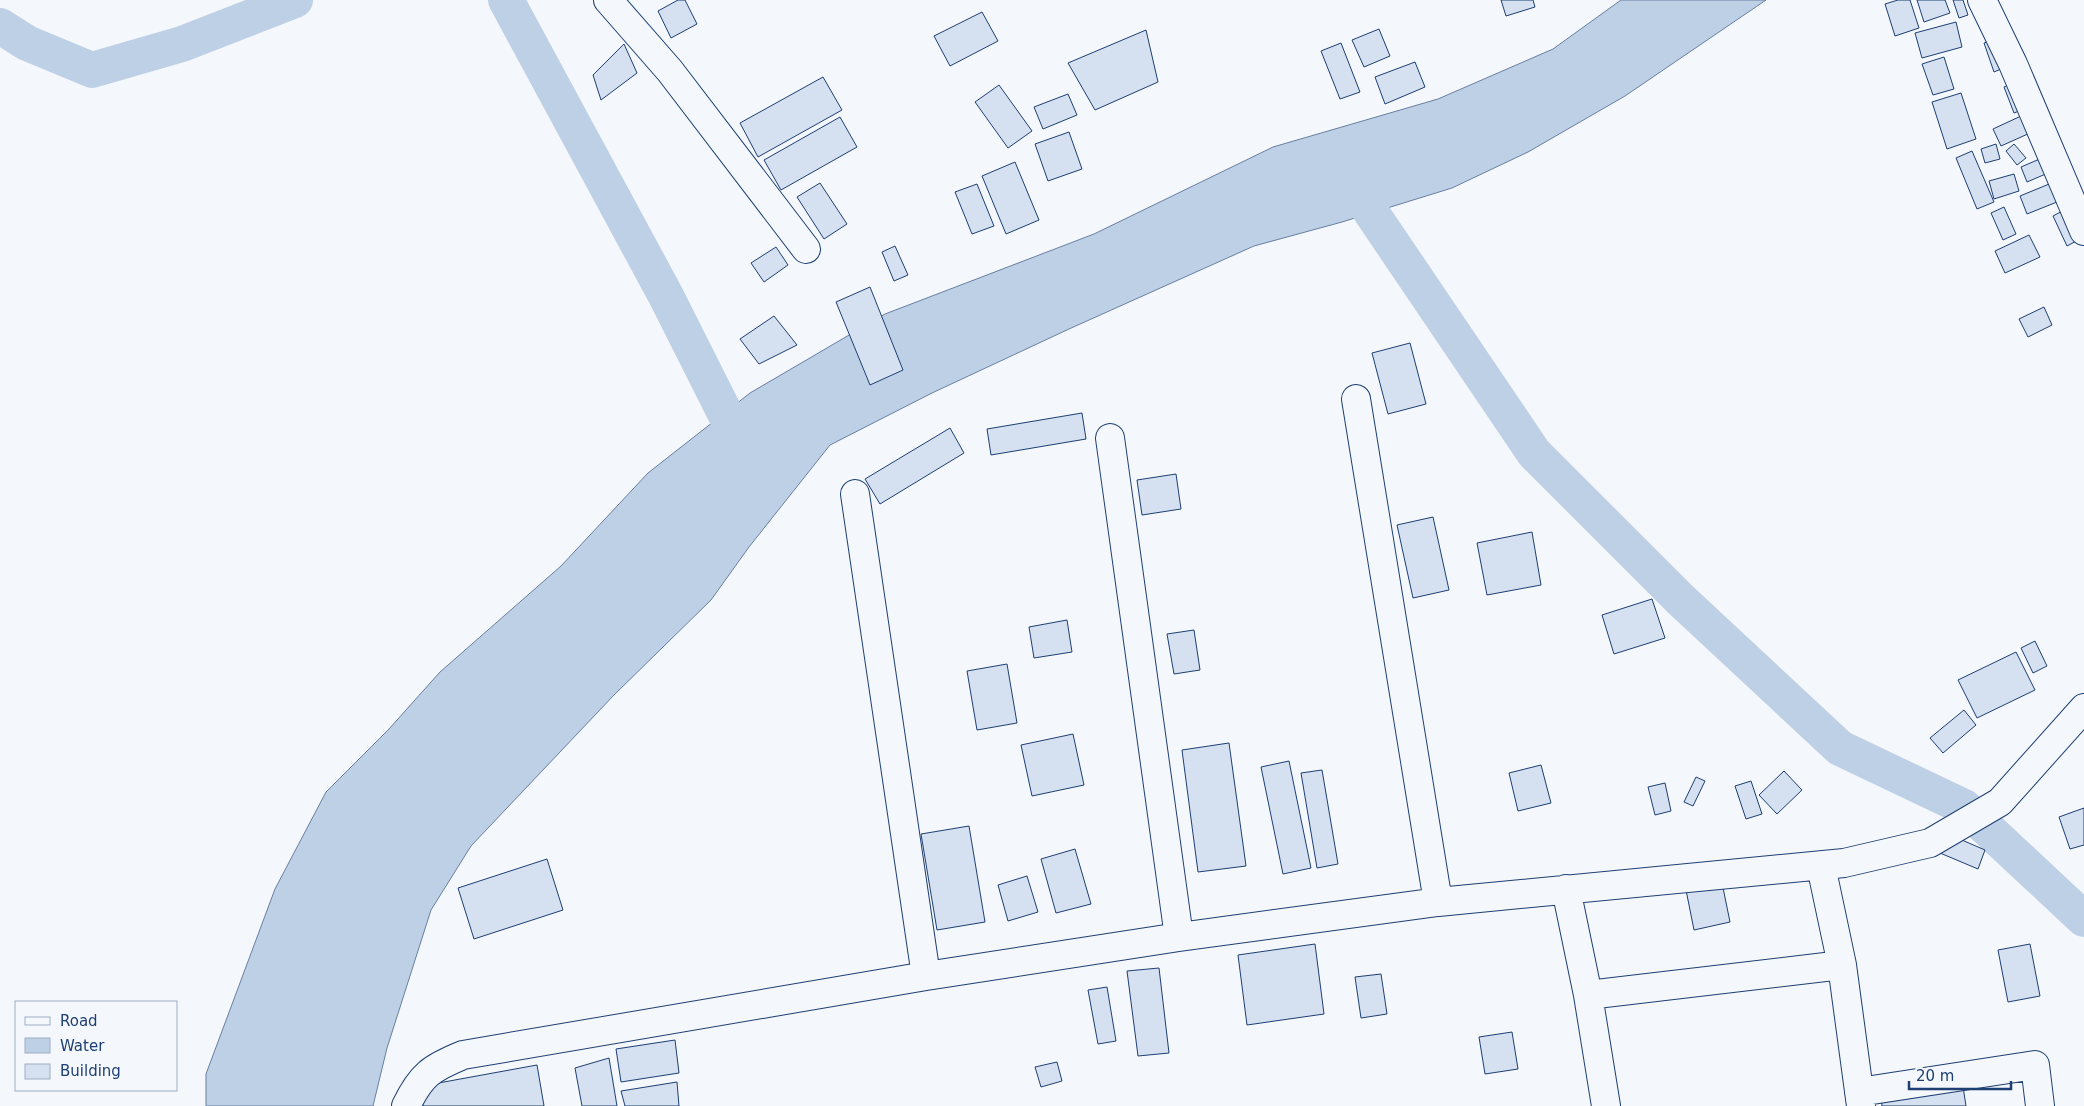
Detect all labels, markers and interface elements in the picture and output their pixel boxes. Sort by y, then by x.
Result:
legend [15,1001,178,1091]
text: Road [60,1012,98,1030]
text: Water [60,1037,105,1055]
scale bar [1909,1058,2012,1090]
text: Building [60,1062,121,1080]
text: 20 m [1916,1067,1954,1085]

